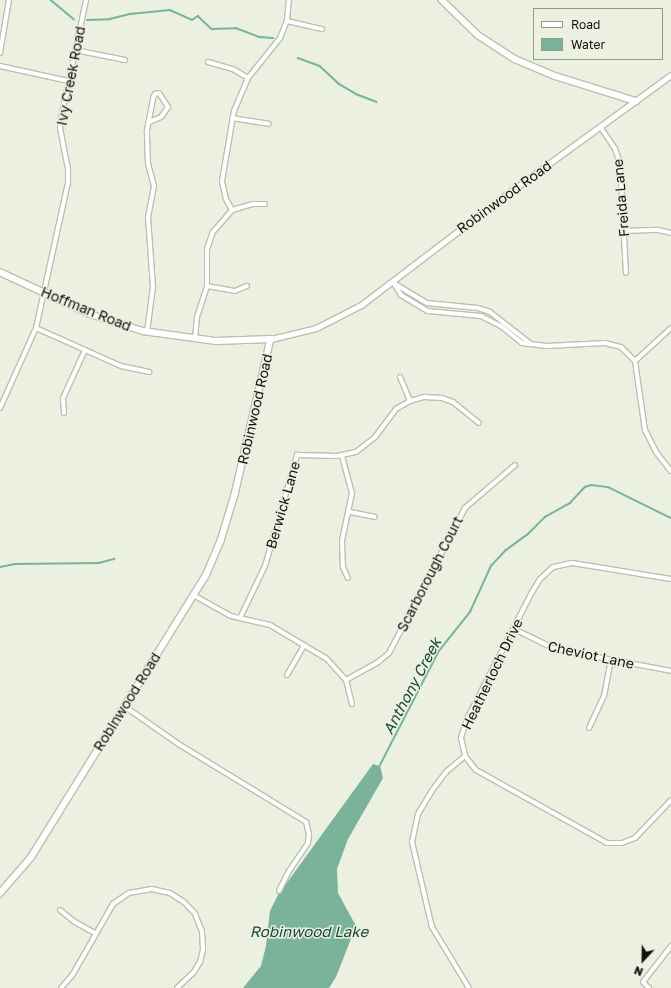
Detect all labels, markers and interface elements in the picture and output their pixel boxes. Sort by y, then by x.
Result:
legend [533,8,663,60]
text: Road [571,17,600,32]
street label: Ivy Creek Road [53,25,89,127]
text: Water [571,37,605,52]
street label: Robinwood Road [453,157,555,237]
street label: Freida Lane [609,158,633,238]
street label: Hoffman Road [38,283,134,335]
street label: Robinwood Road [234,352,276,466]
street label: Berwick Lane [263,459,303,551]
street label: Scarborough Court [394,513,466,635]
street label: Heatherloch Drive [458,616,526,732]
water label: Anthony Creek [379,635,445,737]
street label: Cheviot Lane [546,638,636,672]
street label: Robinwood Road [90,650,164,754]
water label: Robinwood Lake [250,923,368,941]
north arrow [623,940,663,980]
text: N [632,964,645,979]

